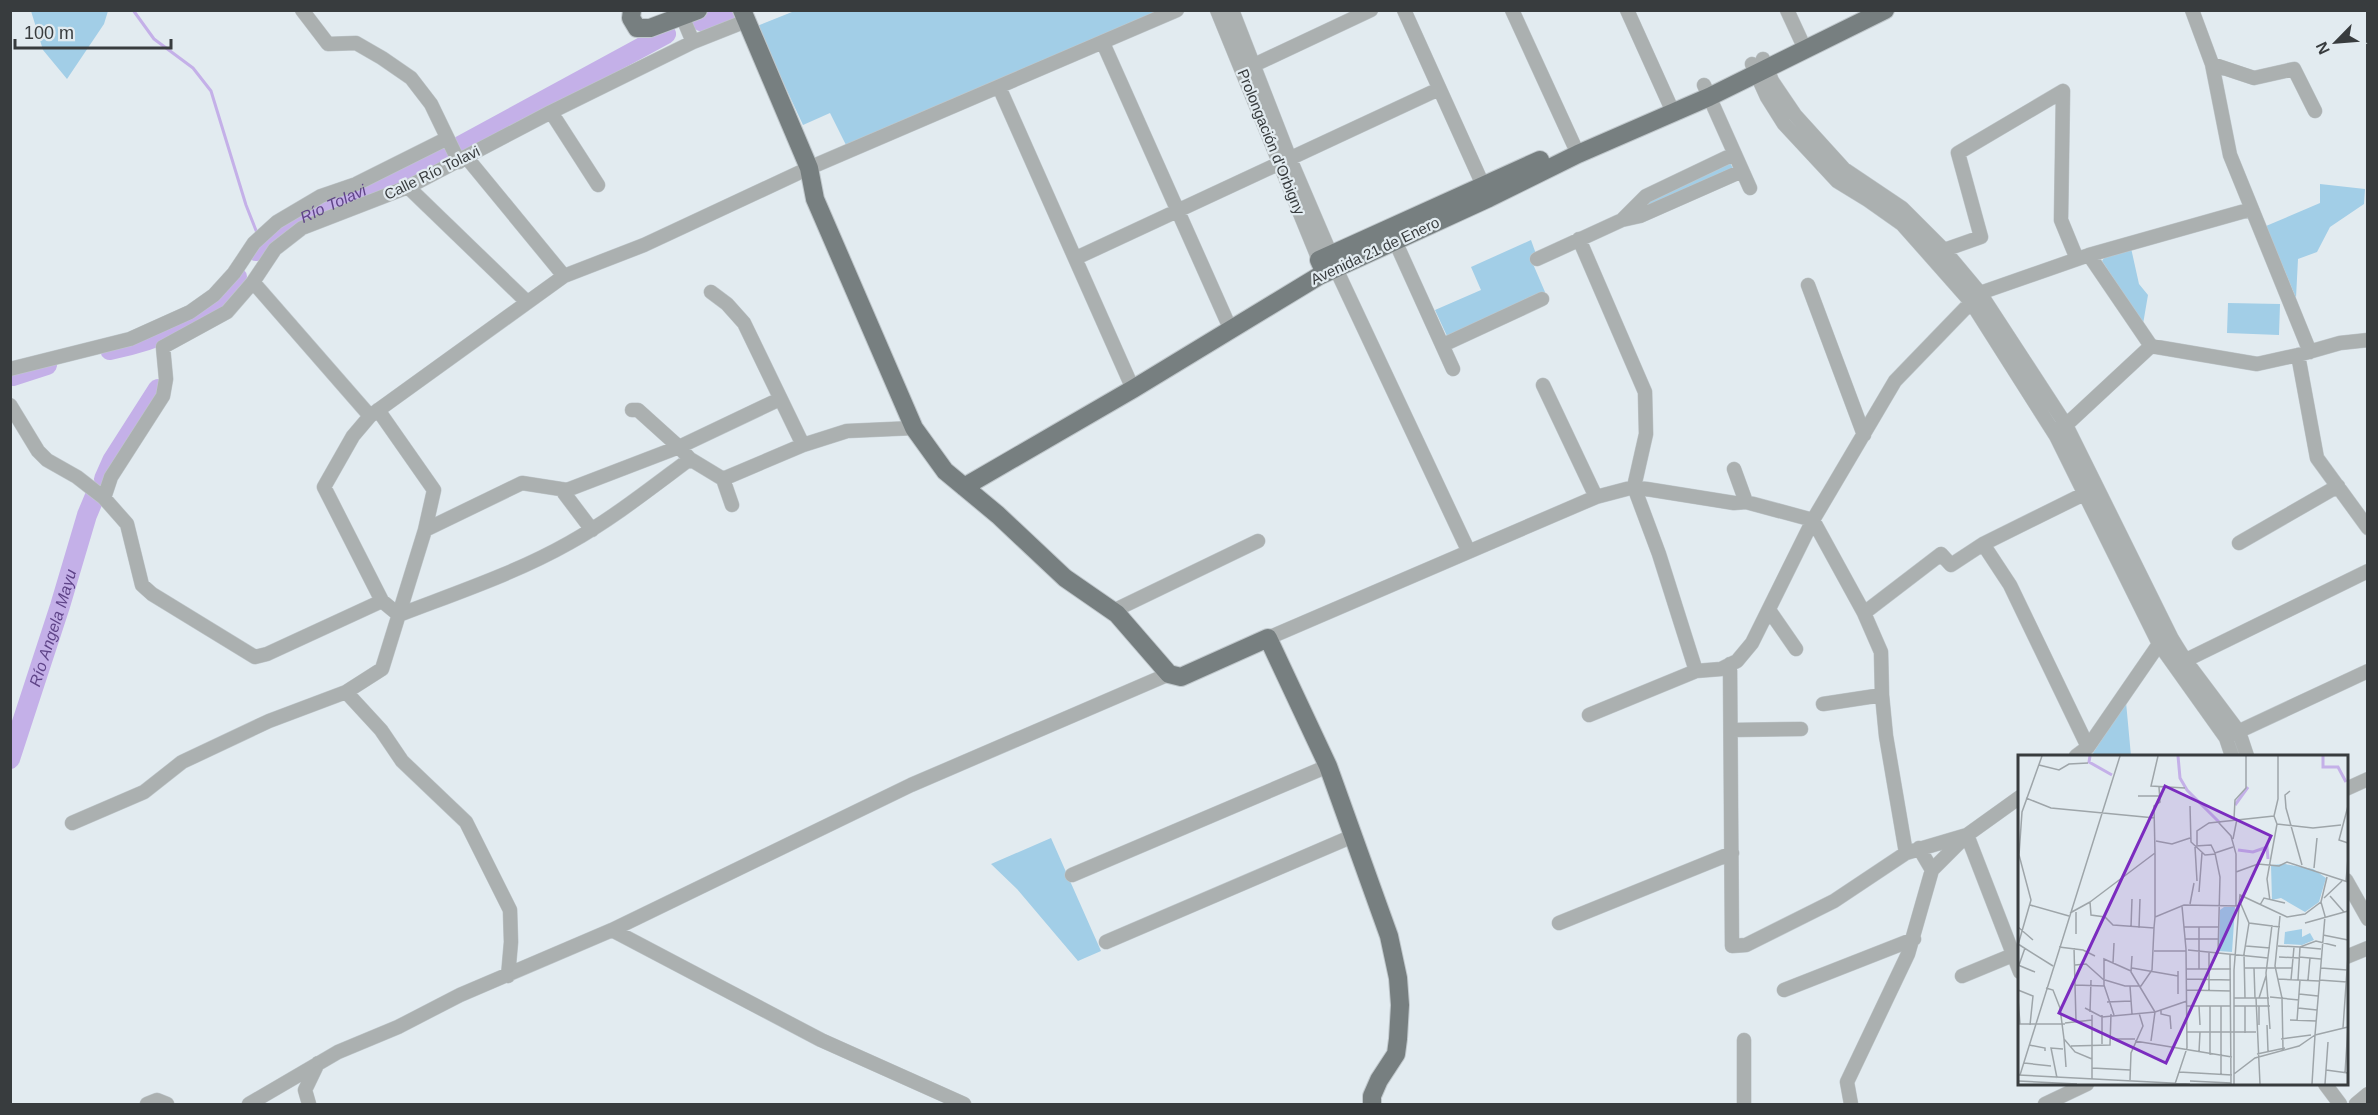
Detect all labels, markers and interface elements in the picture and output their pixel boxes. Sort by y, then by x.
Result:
scale bar [15,12,171,50]
north arrow [2306,12,2366,72]
text: 100 m [24,23,74,43]
text: N [2313,39,2333,57]
street label: Prolongación d'Orbigny [1234,67,1309,218]
street label: Calle Río Tolavi [381,142,482,203]
water label: Río Tolavi [297,181,369,226]
street label: Avenida 21 de Enero [1308,213,1442,288]
water label: Río Angela Mayu [26,567,80,689]
inset map [2018,755,2348,1085]

